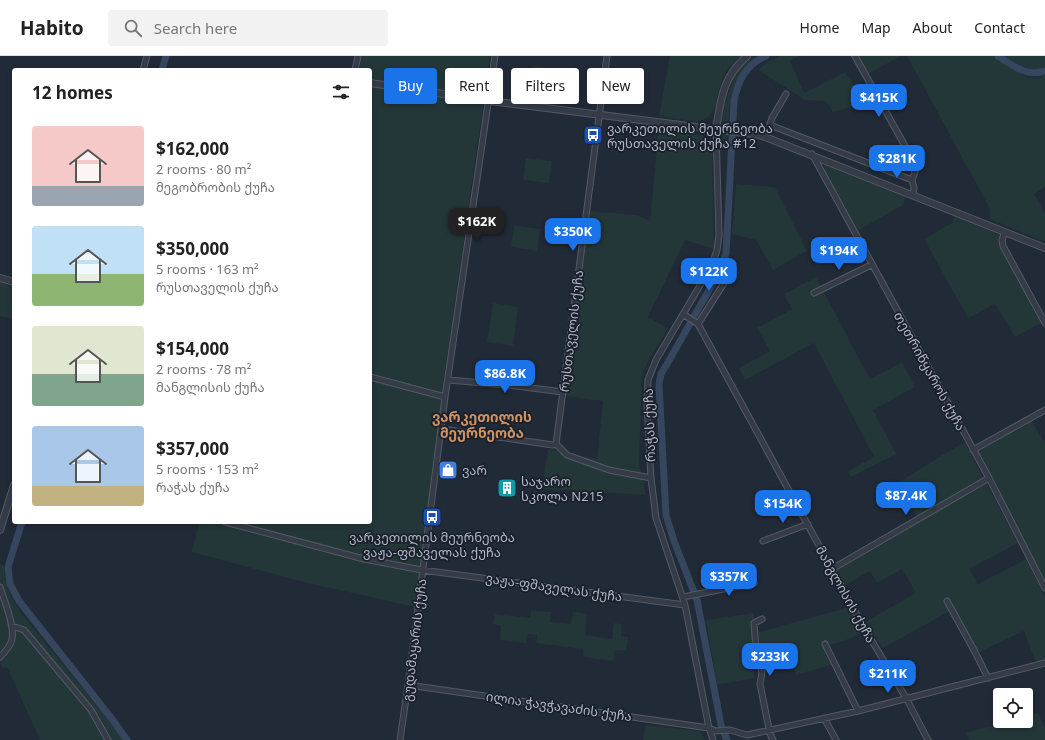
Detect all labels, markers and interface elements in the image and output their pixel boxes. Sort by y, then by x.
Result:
search box [108,10,388,46]
text: Habito [20,15,84,41]
icon: search [122,17,144,39]
text: Search here [154,18,237,38]
text: Home [800,18,839,37]
text: Map [861,18,891,37]
text: About [913,18,952,37]
text: Contact [974,18,1025,37]
chip: Buy [384,68,437,104]
chip: Rent [445,68,503,104]
chip: Filters [511,68,579,104]
chip: New [587,68,644,104]
text: 12 homes [32,81,113,104]
icon: filters [330,81,352,103]
pin: $415K [851,84,907,118]
text: $415K [860,88,898,106]
place label: ვარკეთილის მეურნეობა რუსთაველის ქუჩა #12 [607,119,773,152]
bus stop icon: ვარკეთილის მეურნეობა რუსთაველის ქუჩა #12 [582,124,604,146]
text: $162,000 [156,137,229,160]
icon: home [64,142,112,190]
pin: $281K [869,145,925,179]
text: $281K [878,149,916,167]
text: 2 rooms · 80 m² [156,160,251,178]
text: მეგობრობის ქუჩა [156,178,275,196]
pin: $162K [449,208,505,242]
text: $162K [458,212,496,230]
pin: $350K [545,218,601,252]
text: $350K [554,222,592,240]
text: $350,000 [156,237,229,260]
pin: $194K [811,237,867,271]
text: $194K [820,241,858,259]
icon: home [64,242,112,290]
pin: $122K [681,258,737,292]
text: 5 rooms · 163 m² [156,260,259,278]
text: $122K [690,262,728,280]
street label: რუსთაველის ქუჩა [555,269,587,393]
text: რუსთაველის ქუჩა [156,278,279,296]
street label: თეთრიწყაროს ქუჩა [890,308,970,434]
text: $154,000 [156,337,229,360]
icon: home [64,342,112,390]
text: 2 rooms · 78 m² [156,360,251,378]
pin: $86.8K [472,360,538,394]
text: $86.8K [484,364,526,382]
text: მანგლისის ქუჩა [156,378,265,396]
street label: რაჭას ქუჩა [639,388,659,462]
district label: ვარკეთილის მეურნეობა [432,407,532,442]
text: $357,000 [156,437,229,460]
icon: home [64,442,112,490]
shop icon: ვარ [437,459,459,481]
text: 5 rooms · 153 m² [156,460,259,478]
place label: ვარ [462,461,487,479]
place label: საჯარო სკოლა N215 [521,472,604,505]
building icon: საჯარო სკოლა N215 [496,477,518,499]
text: რაჭას ქუჩა [156,478,230,496]
pin: $87.4K [873,482,939,516]
text: $87.4K [885,486,927,504]
pin: $154K [755,490,811,524]
text: $154K [764,494,802,512]
bus stop icon: ვარკეთილის მეურნეობა ვაჟა-ფშაველას ქუჩა [421,506,443,528]
place label: ვარკეთილის მეურნეობა ვაჟა-ფშაველას ქუჩა [349,528,515,561]
street label: მანგლისის ქუჩა [812,542,880,646]
pin: $357K [701,563,757,597]
text: $357K [710,567,748,585]
street label: ვაჟა-ფშაველას ქუჩა [485,568,623,606]
street label: გუდამაყარის ქუჩა [398,578,430,702]
pin: $233K [742,643,798,677]
text: $233K [751,647,789,665]
pin: $211K [860,660,916,694]
text: $211K [869,664,907,682]
street label: ილია ჭავჭავაძის ქუჩა [485,687,633,725]
map controls [993,688,1033,728]
button: locate [993,688,1033,728]

